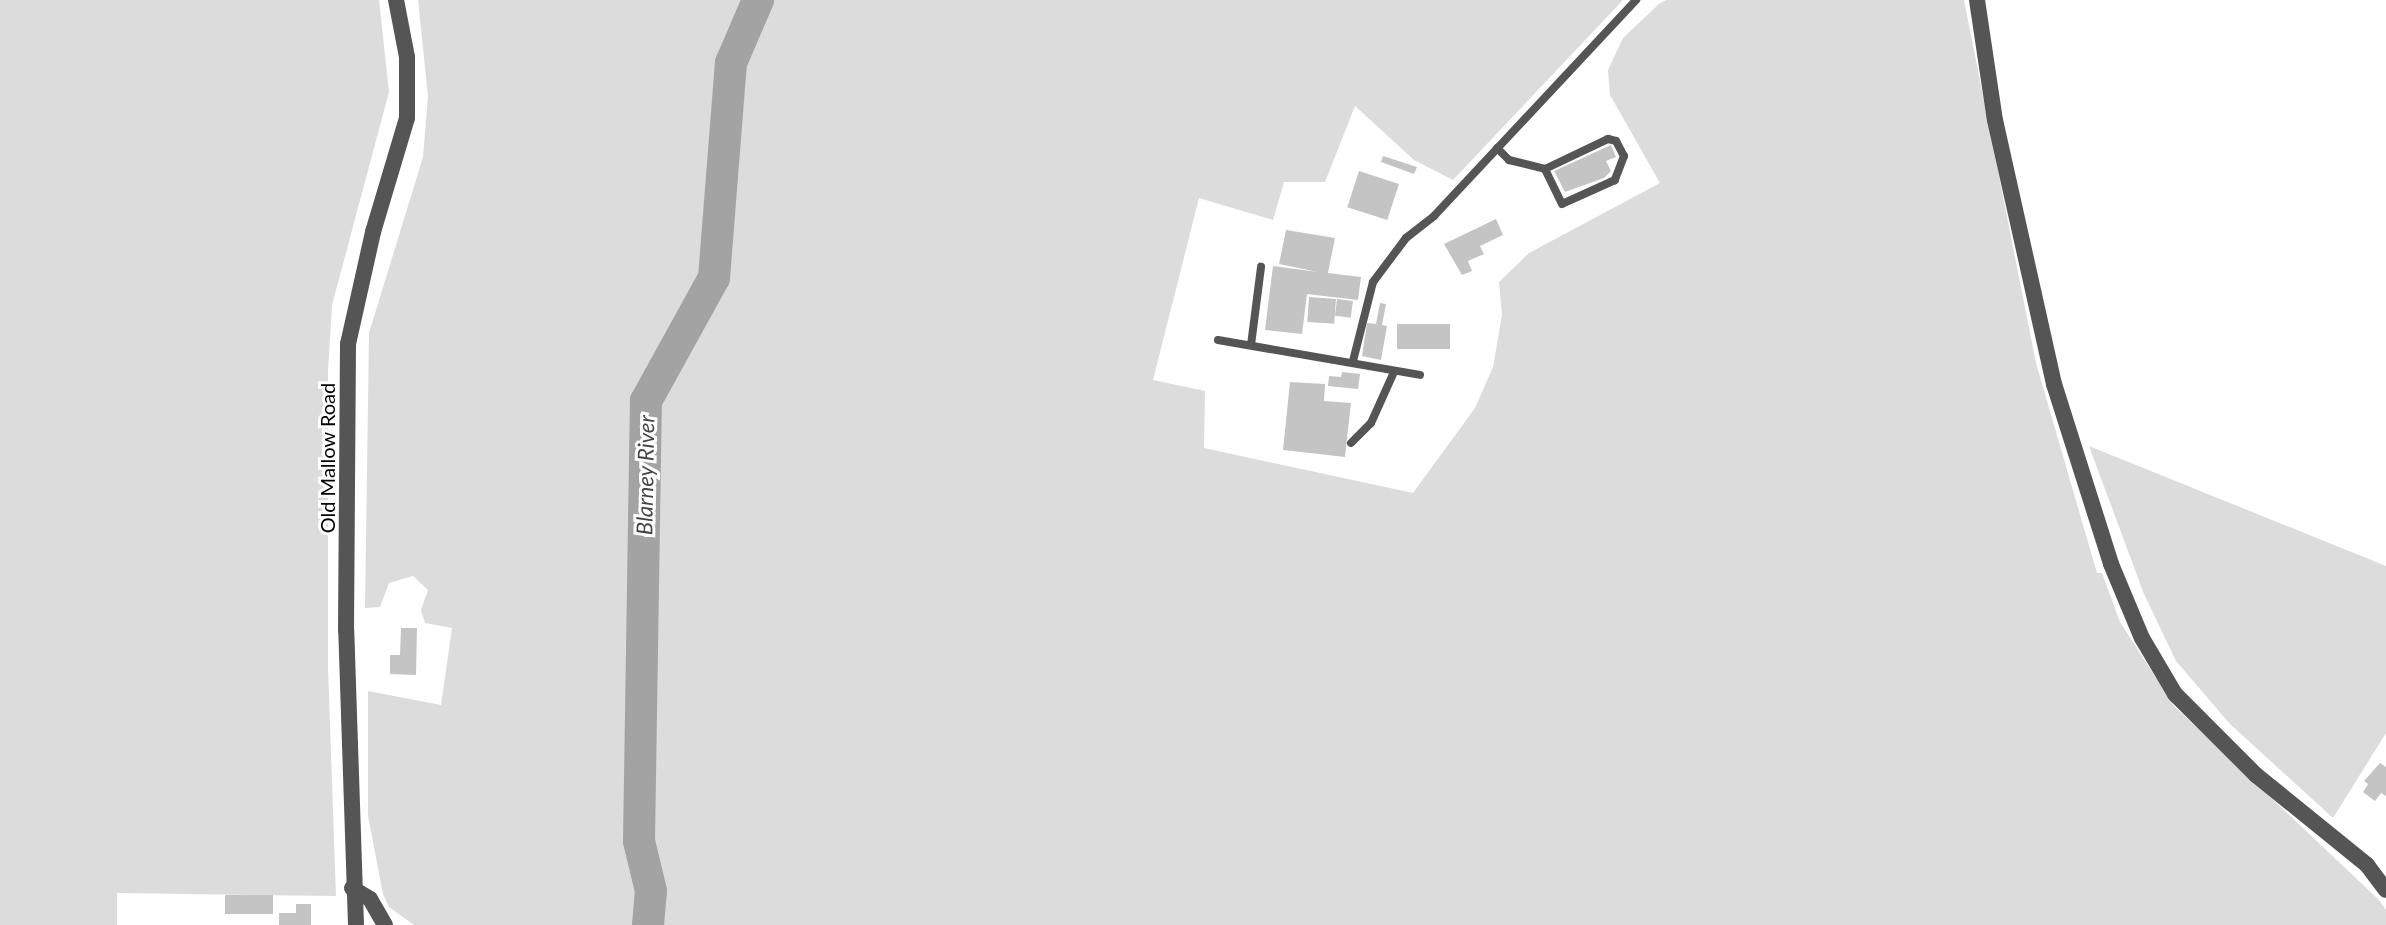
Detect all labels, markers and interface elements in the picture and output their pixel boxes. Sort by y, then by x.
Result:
street label: Old Mallow Road [315,383,339,533]
water label: Blarney River [631,415,659,535]

